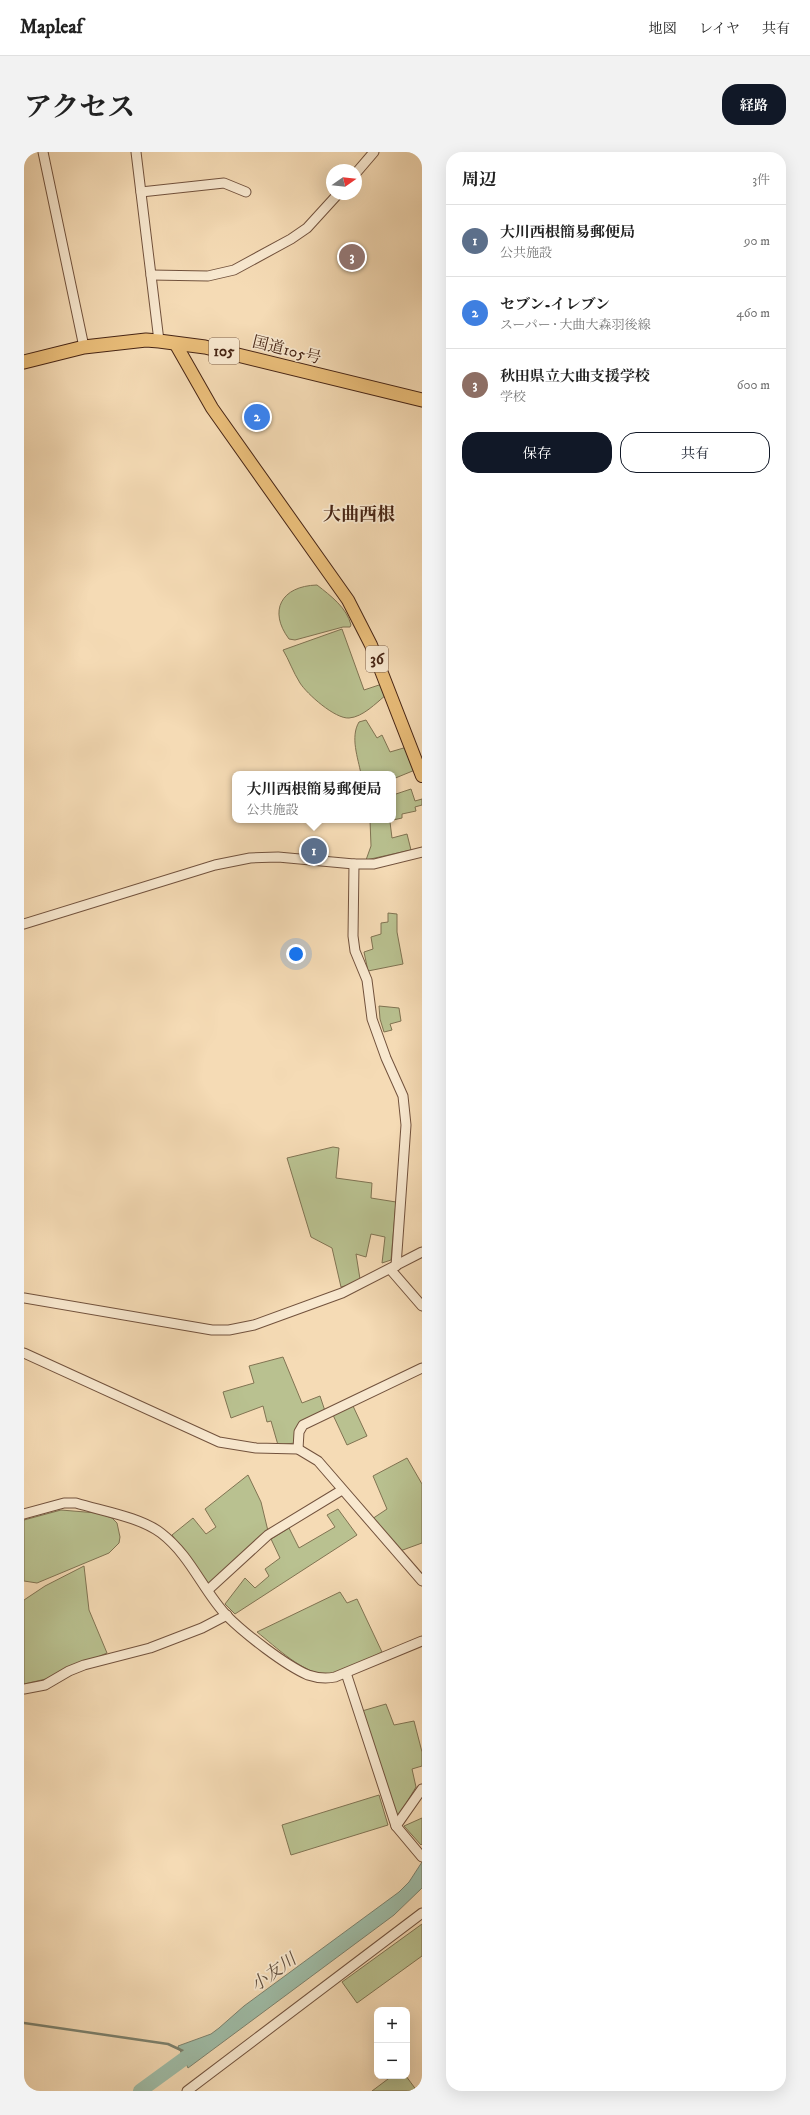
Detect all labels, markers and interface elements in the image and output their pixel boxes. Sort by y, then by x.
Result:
text: Mapleaf [20,16,83,39]
text: 地図 [649,20,677,38]
text: レイヤ [699,20,740,38]
text: 共有 [762,20,790,38]
button: 経路 [722,84,786,125]
text: アクセス [24,90,135,125]
north arrow [326,164,362,200]
text: 周辺 [462,169,496,191]
text: 3件 [752,172,770,188]
text: 大川西根簡易郵便局 [500,223,635,242]
text: 1 [473,233,477,249]
text: 90 m [744,233,770,249]
pin: 3 [339,242,365,272]
text: 公共施設 [500,245,552,261]
text: セブン-イレブン [500,295,610,314]
text: 2 [472,305,478,321]
text: 460 m [736,305,770,321]
text: スーパー · 大曲大森羽後線 [500,317,650,333]
street label: 国道105号 [250,332,323,368]
road number: 105 [209,338,239,364]
text: 秋田県立大曲支援学校 [500,367,650,386]
text: 3 [473,377,477,393]
text: 600 m [737,377,770,393]
text: 学校 [500,389,526,405]
pin: 2 [244,402,270,432]
button: 保存 [462,432,612,473]
button: 共有 [620,432,770,473]
district label: 大曲西根 [323,504,395,526]
road number: 36 [366,646,388,672]
popup [232,771,396,823]
text: 大川西根簡易郵便局 [246,780,382,799]
text: 公共施設 [246,802,299,818]
pin: 1 [301,836,327,866]
your location [286,944,306,964]
water label: 小友川 [246,1948,302,1997]
map controls [374,2007,410,2079]
button: + [374,2007,410,2043]
button: − [374,2043,410,2079]

